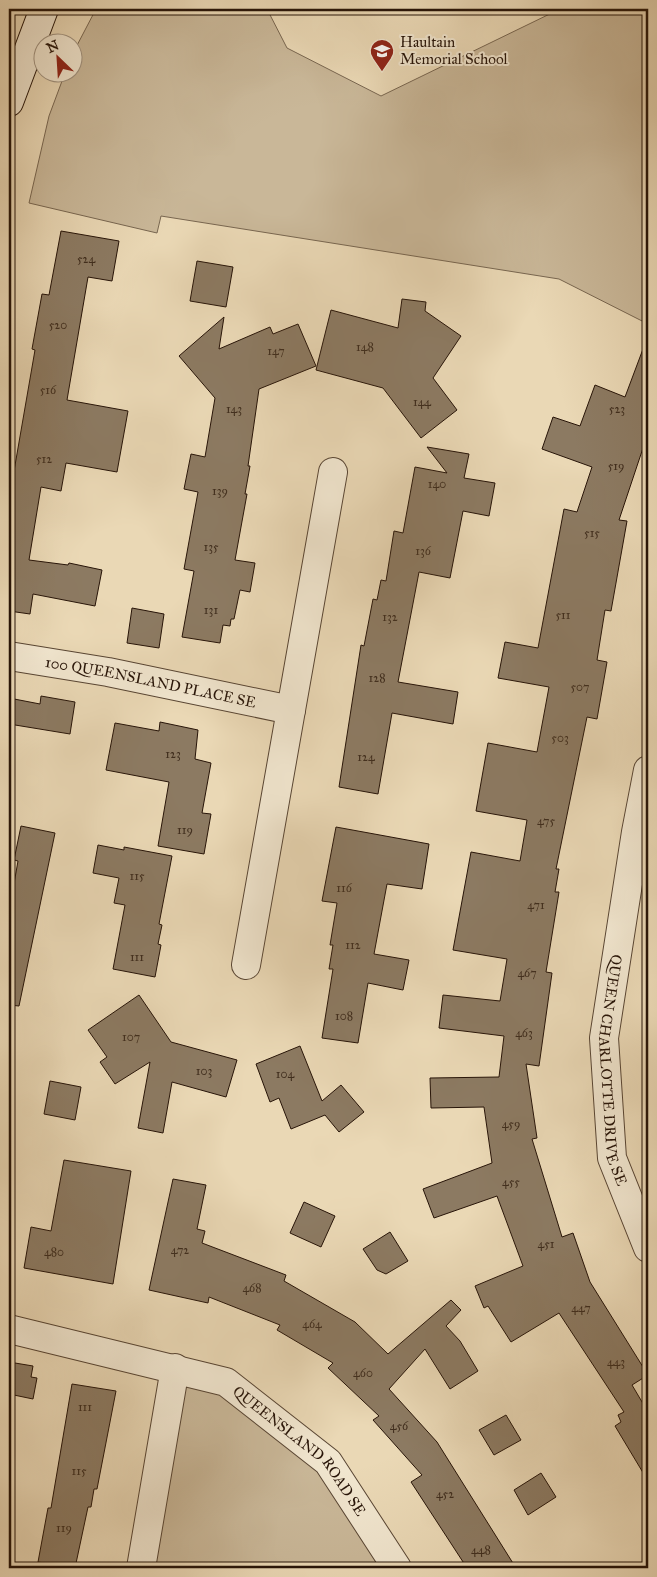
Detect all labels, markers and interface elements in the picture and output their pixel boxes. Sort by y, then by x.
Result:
north arrow [32,32,82,82]
place label: Haultain Memorial School [400,33,509,68]
text: N [44,36,62,57]
school or university icon: Haultain Memorial School [369,38,395,72]
house number: 524 [77,252,95,266]
house number: 520 [49,318,67,332]
house number: 148 [356,340,374,354]
house number: 147 [267,344,285,358]
house number: 516 [40,383,57,397]
house number: 144 [413,395,431,409]
house number: 143 [226,402,242,416]
house number: 523 [609,402,625,416]
house number: 512 [36,452,52,466]
house number: 519 [608,459,624,473]
house number: 140 [428,477,446,491]
house number: 139 [212,484,228,498]
house number: 515 [584,526,600,540]
house number: 135 [203,540,219,554]
house number: 136 [415,544,432,558]
house number: 131 [204,603,218,617]
house number: 511 [555,608,571,622]
house number: 132 [382,610,398,624]
street label: 100 QUEENSLAND PLACE SE [44,653,258,712]
house number: 128 [368,671,386,685]
house number: 507 [571,680,589,694]
house number: 503 [551,731,569,745]
house number: 123 [165,747,181,761]
house number: 124 [357,750,375,764]
house number: 475 [537,814,555,828]
house number: 119 [177,823,193,837]
house number: 115 [130,869,145,883]
house number: 116 [336,881,353,895]
house number: 471 [527,898,545,912]
house number: 112 [345,938,361,952]
house number: 111 [130,950,144,964]
street label: QUEEN CHARLOTTE DRIVE SE [595,953,631,1188]
house number: 467 [517,966,537,980]
house number: 108 [335,1009,353,1023]
house number: 463 [515,1026,533,1040]
house number: 107 [122,1030,140,1044]
house number: 103 [196,1064,212,1078]
house number: 104 [276,1067,294,1081]
house number: 459 [502,1117,520,1131]
house number: 455 [502,1175,520,1189]
house number: 451 [537,1237,555,1251]
house number: 472 [171,1243,189,1257]
house number: 480 [44,1245,64,1259]
house number: 468 [242,1281,262,1295]
house number: 447 [571,1301,591,1315]
house number: 464 [302,1317,322,1331]
house number: 443 [607,1355,625,1369]
house number: 460 [353,1366,373,1380]
street label: QUEENSLAND ROAD SE [229,1382,370,1519]
house number: 111 [78,1400,92,1414]
house number: 456 [390,1419,409,1433]
house number: 115 [72,1464,87,1478]
house number: 452 [436,1487,454,1501]
house number: 119 [56,1521,72,1535]
house number: 448 [471,1543,491,1557]

